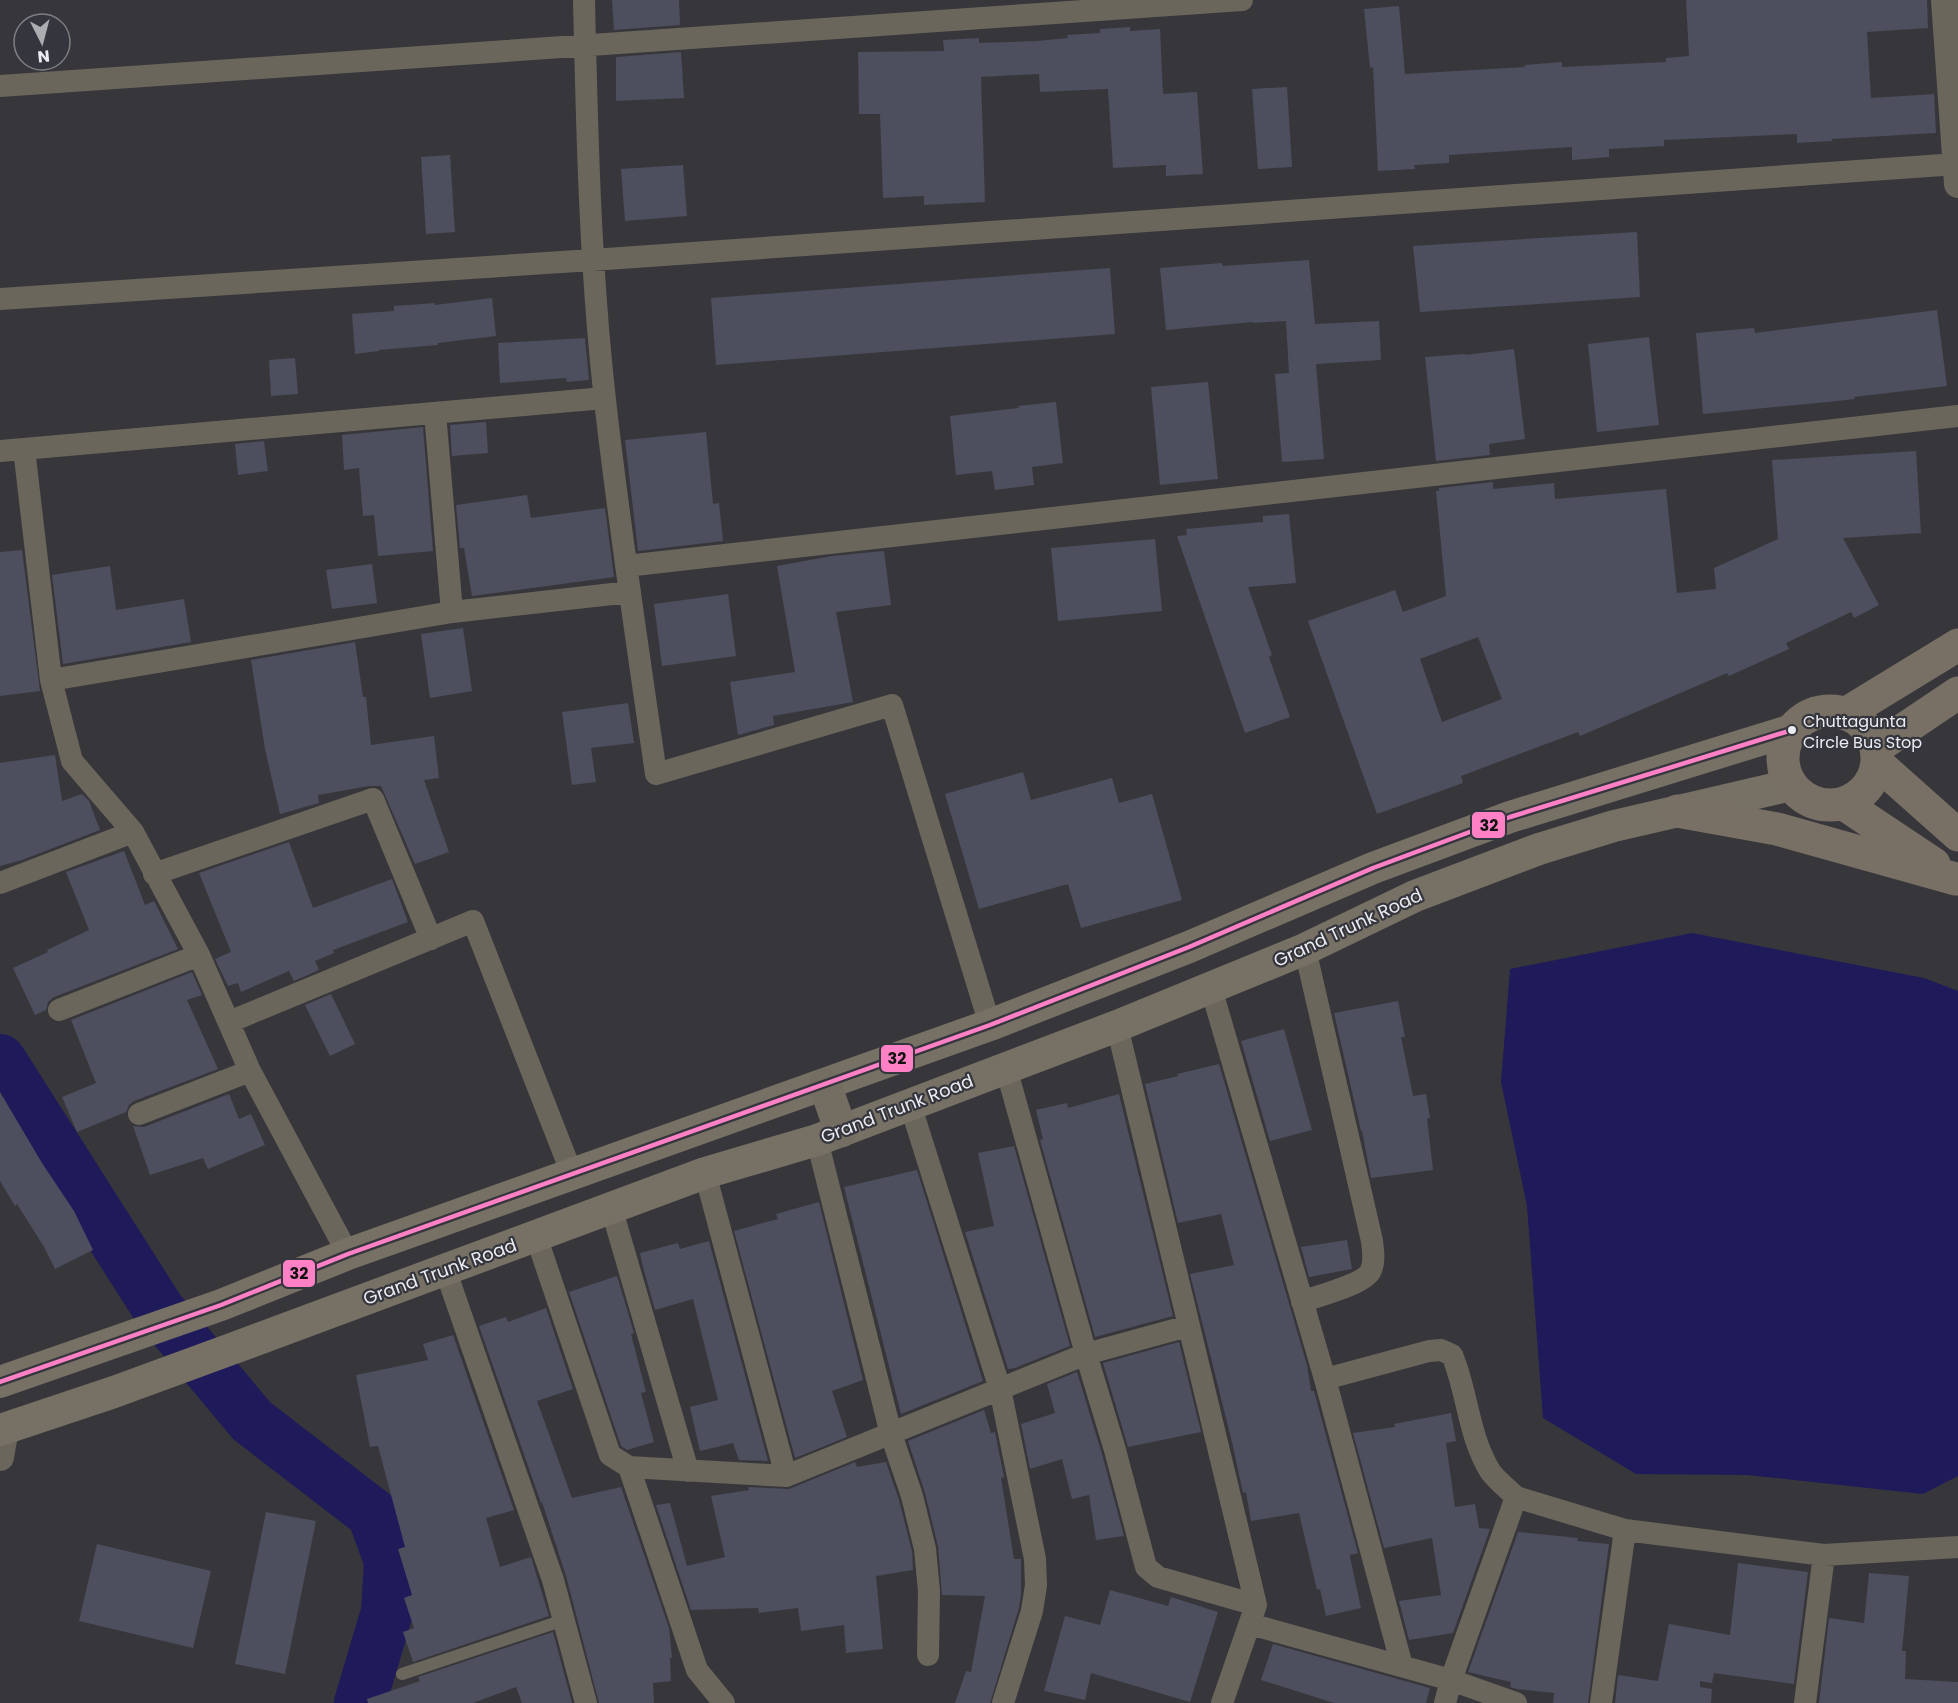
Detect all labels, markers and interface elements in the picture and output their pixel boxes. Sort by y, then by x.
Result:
north arrow [12,12,72,72]
text: N [36,44,51,68]
place label: Chuttagunta Circle Bus Stop [1803,710,1922,754]
marker: Chuttagunta Circle Bus Stop [1786,724,1798,736]
line badge: 32 [1471,811,1506,839]
text: 32 [1480,814,1498,837]
street label: Grand Trunk Road [1269,882,1426,973]
line badge: 32 [880,1044,914,1073]
text: 32 [888,1047,906,1070]
street label: Grand Trunk Road [817,1068,977,1149]
street label: Grand Trunk Road [360,1232,520,1311]
line badge: 32 [282,1259,316,1288]
text: 32 [290,1262,308,1285]

